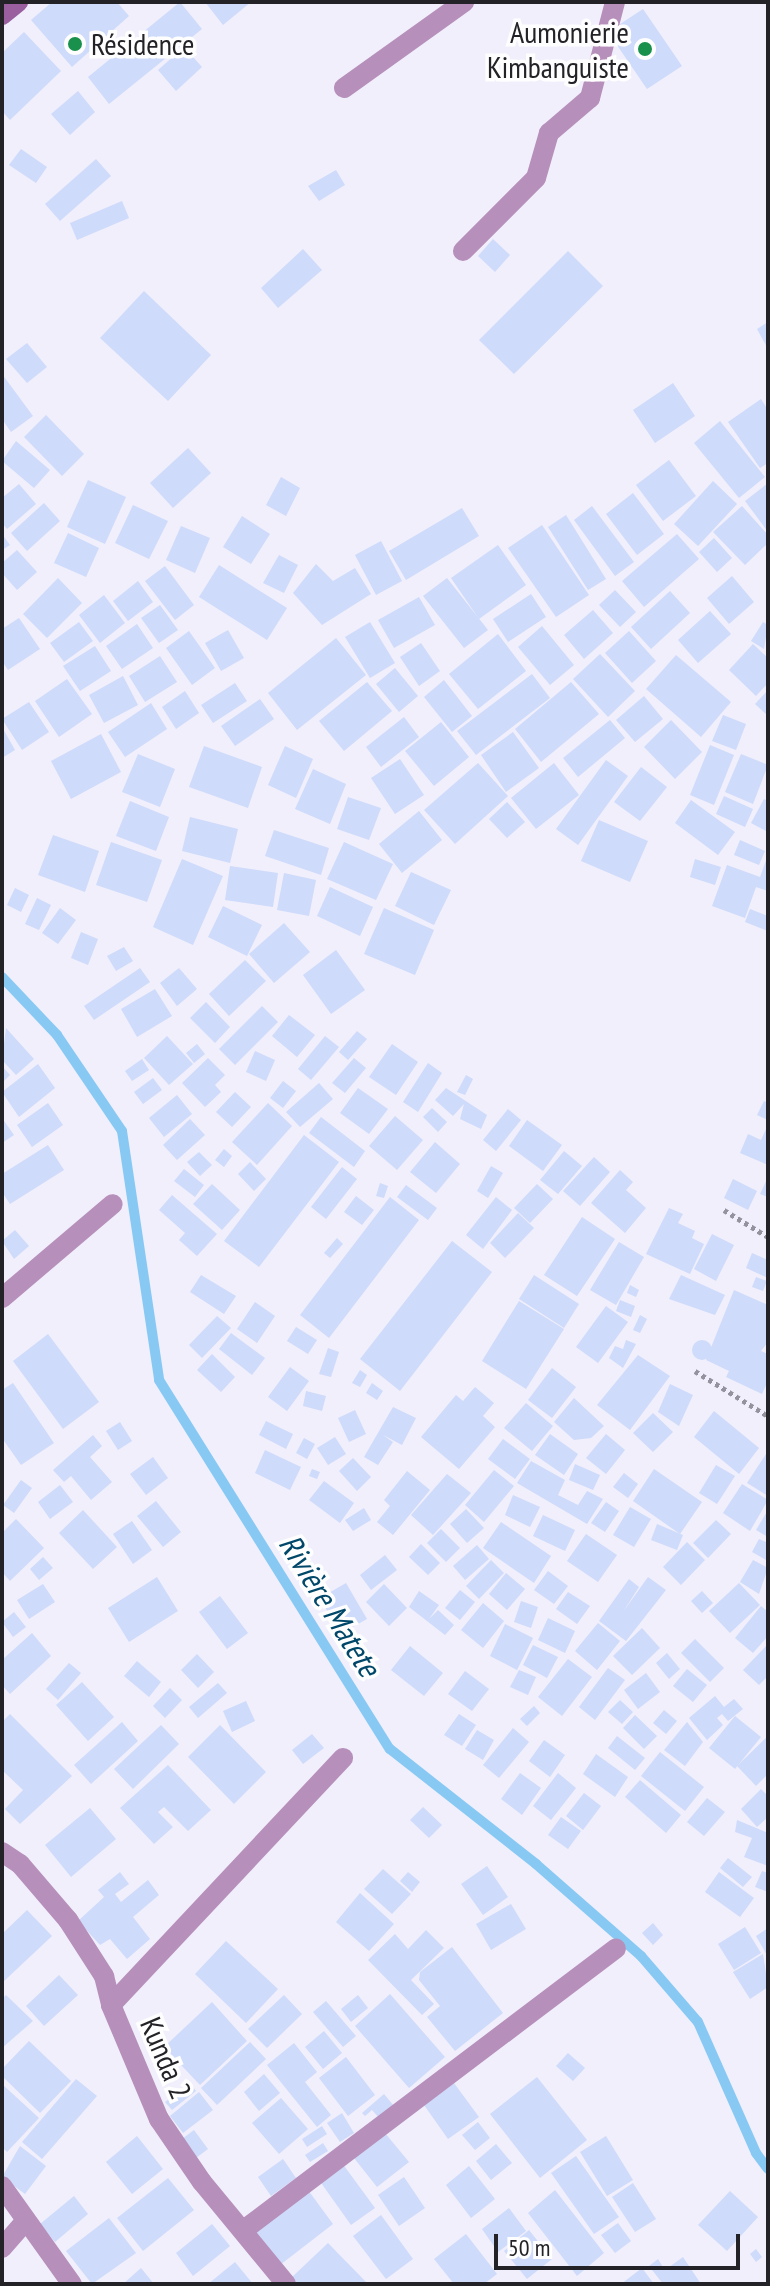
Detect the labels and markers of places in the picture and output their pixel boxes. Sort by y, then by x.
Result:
place label: Aumonierie Kimbanguiste [487,14,629,84]
place label: Résidence [91,26,194,62]
marker: Résidence [66,35,84,53]
marker: Aumonierie Kimbanguiste [636,40,654,58]

